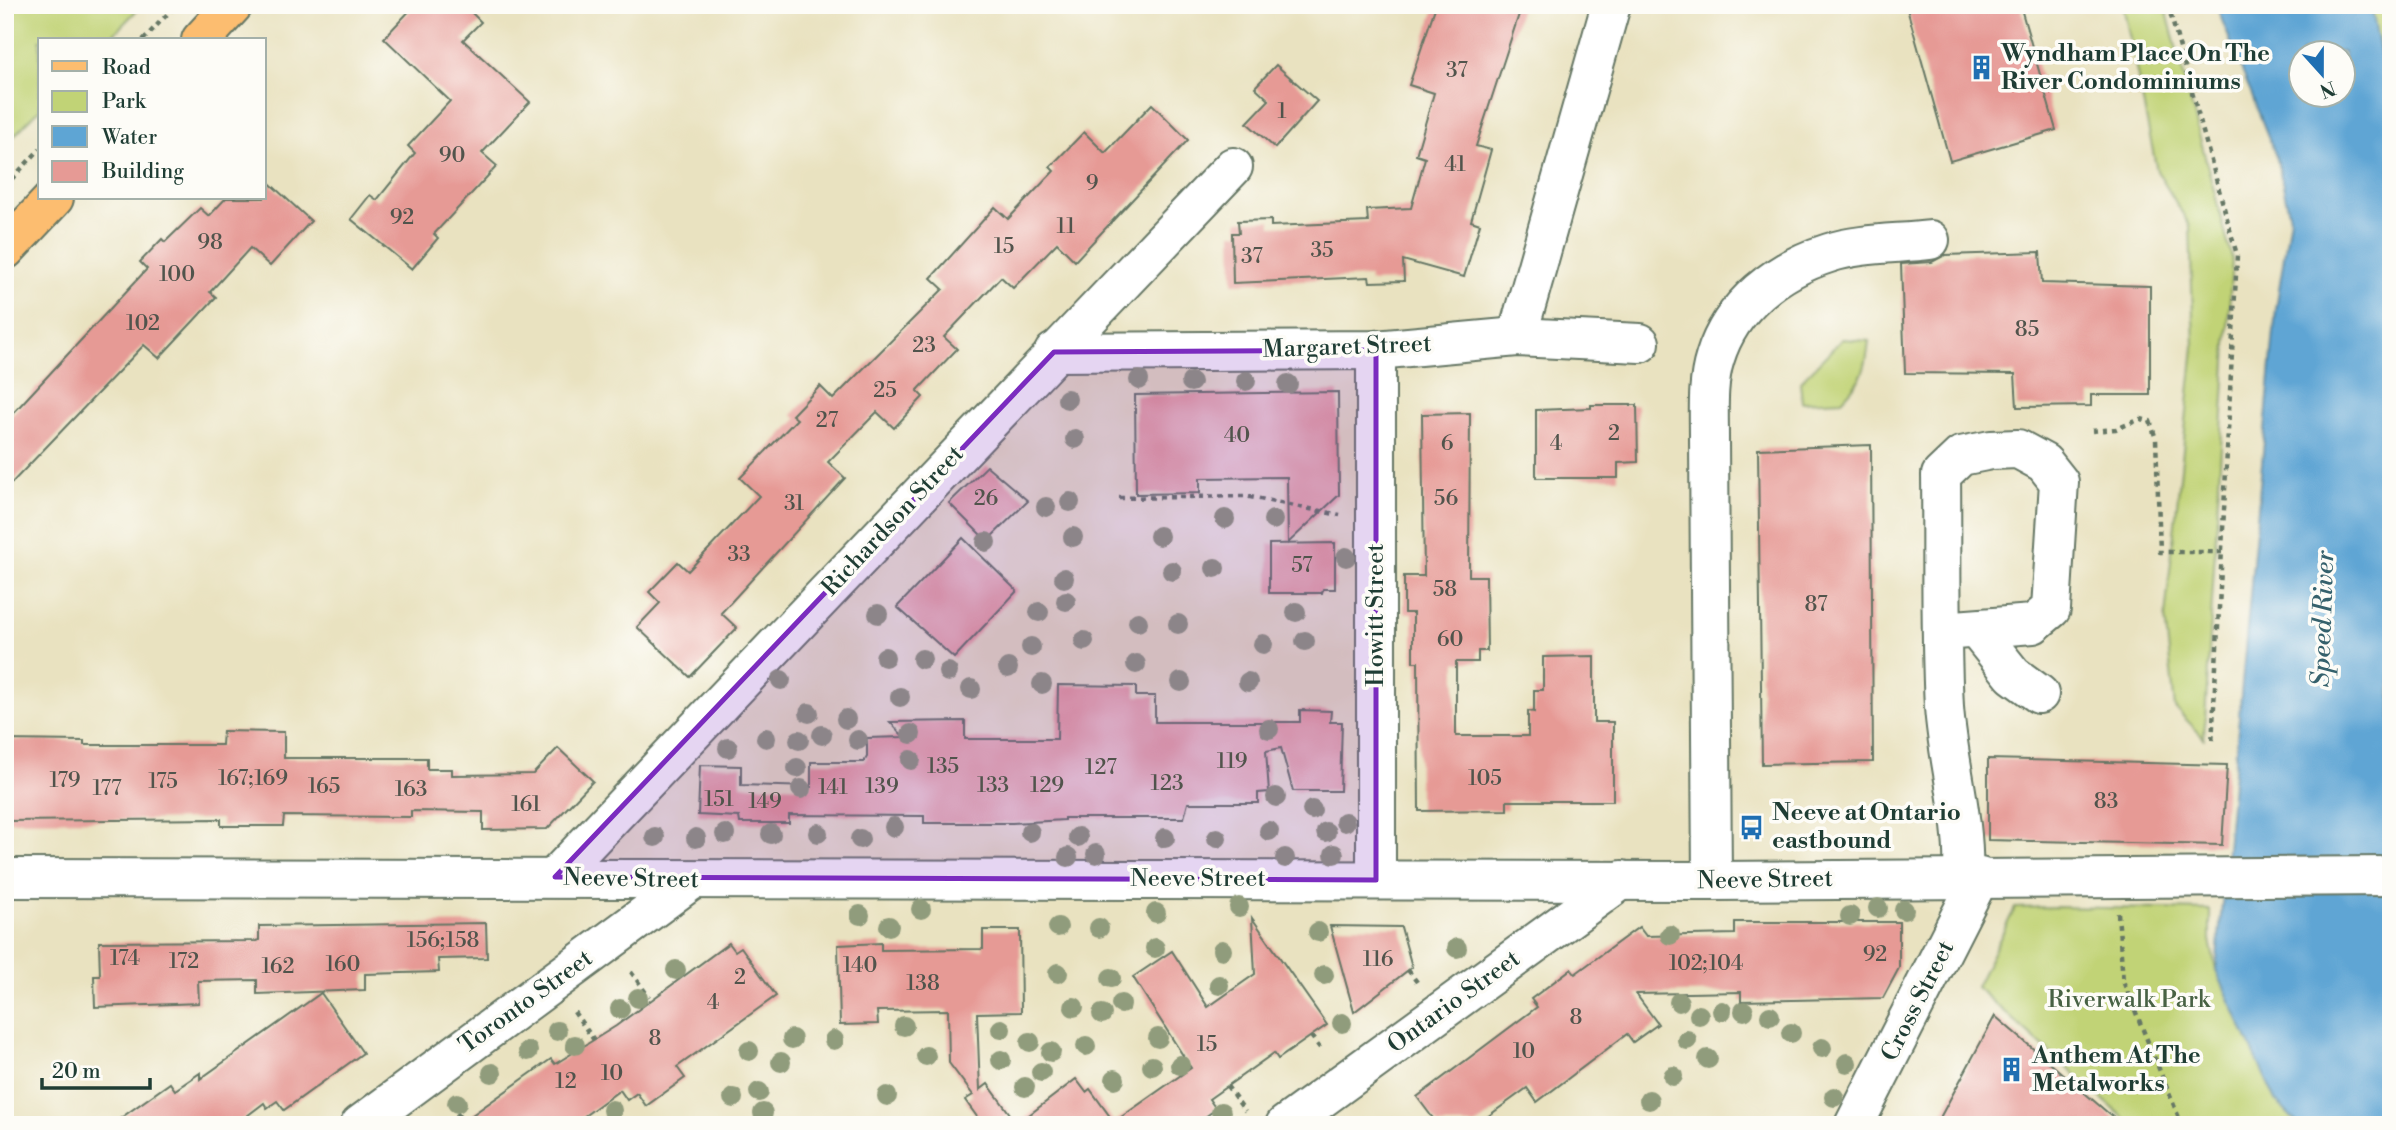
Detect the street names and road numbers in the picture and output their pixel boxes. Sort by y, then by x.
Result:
street label: Margaret Street [1262,329,1432,365]
street label: Richardson Street [815,439,971,603]
street label: Howitt Street [1361,543,1391,687]
street label: Neeve Street [563,863,700,895]
street label: Neeve Street [1130,864,1266,894]
street label: Neeve Street [1697,864,1834,896]
street label: Cross Street [1875,935,1961,1066]
street label: Toronto Street [453,943,599,1061]
street label: Ontario Street [1382,944,1527,1060]

